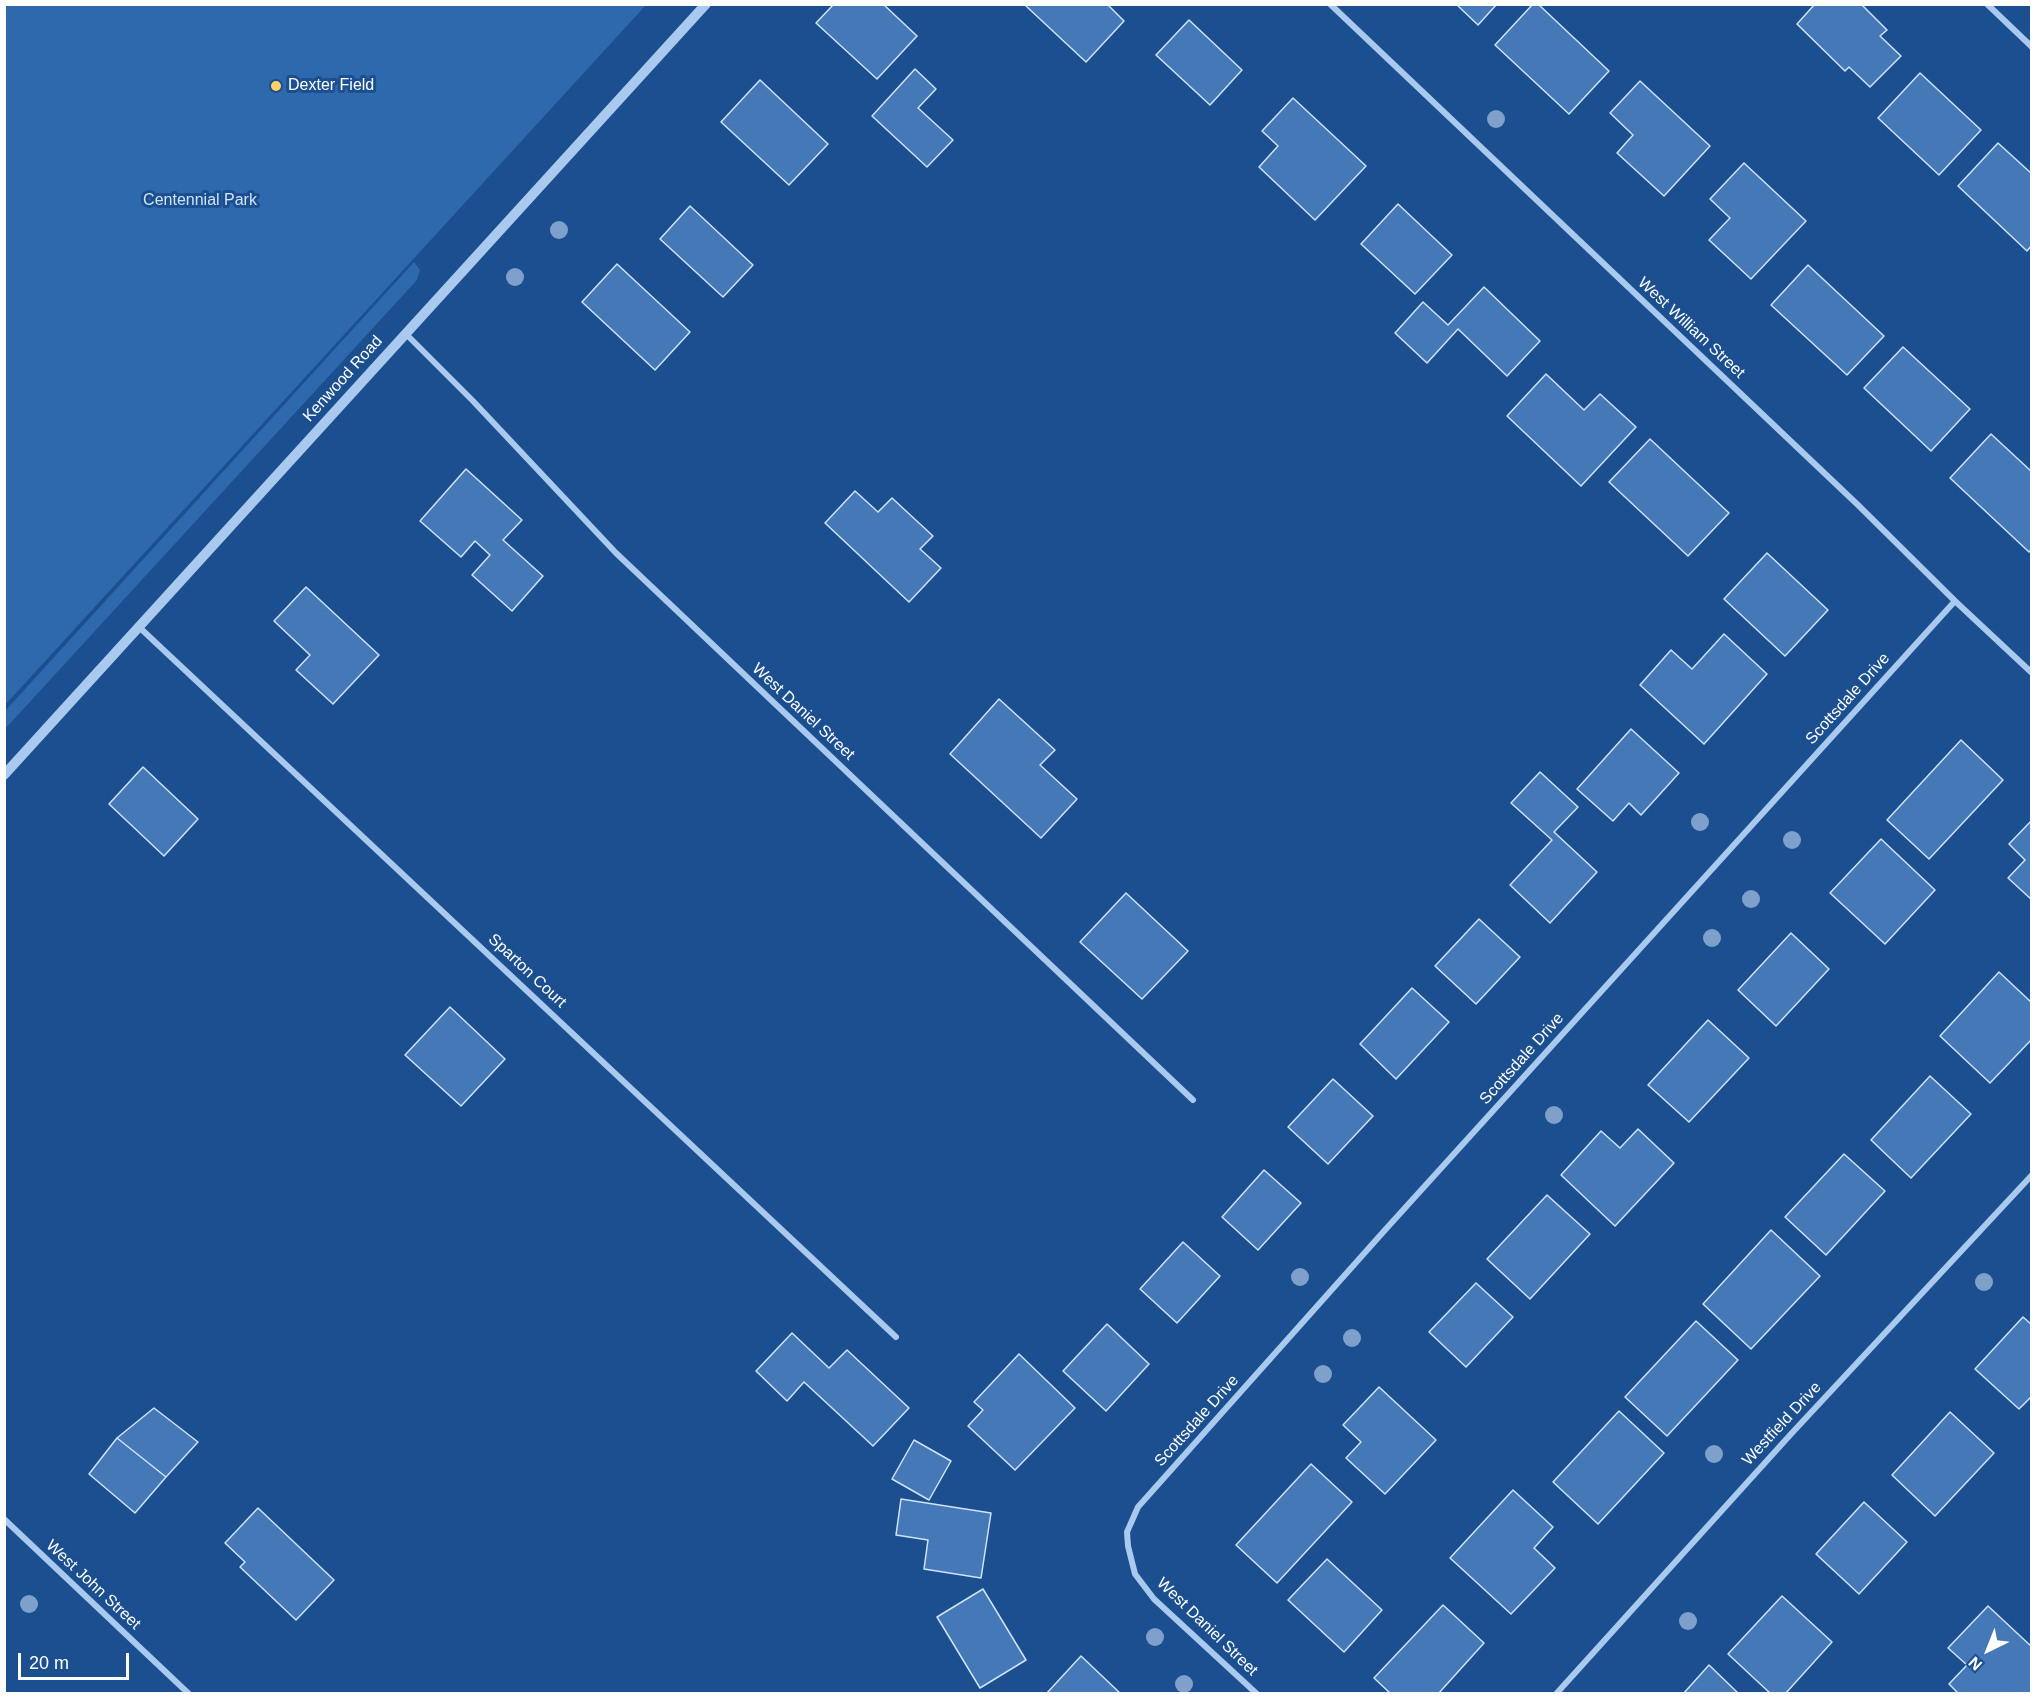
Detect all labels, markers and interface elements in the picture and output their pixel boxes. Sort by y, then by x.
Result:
place label: Dexter Field [288,76,374,96]
marker: Dexter Field [269,79,283,93]
park label: Centennial Park [143,191,257,211]
street label: West William Street [1634,273,1748,383]
street label: Kenwood Road [299,332,387,426]
street label: Scottsdale Drive [1802,649,1894,749]
street label: West Daniel Street [748,660,858,764]
street label: Sparton Court [484,930,570,1012]
street label: Scottsdale Drive [1476,1009,1568,1109]
street label: Scottsdale Drive [1151,1371,1243,1471]
street label: Westfield Drive [1738,1378,1826,1470]
street label: West John Street [42,1536,144,1634]
street label: West Daniel Street [1152,1574,1262,1680]
north arrow [1958,1620,2018,1680]
scale bar [21,1641,132,1679]
text: 20 m [29,1653,69,1673]
text: N [1965,1653,1985,1674]

